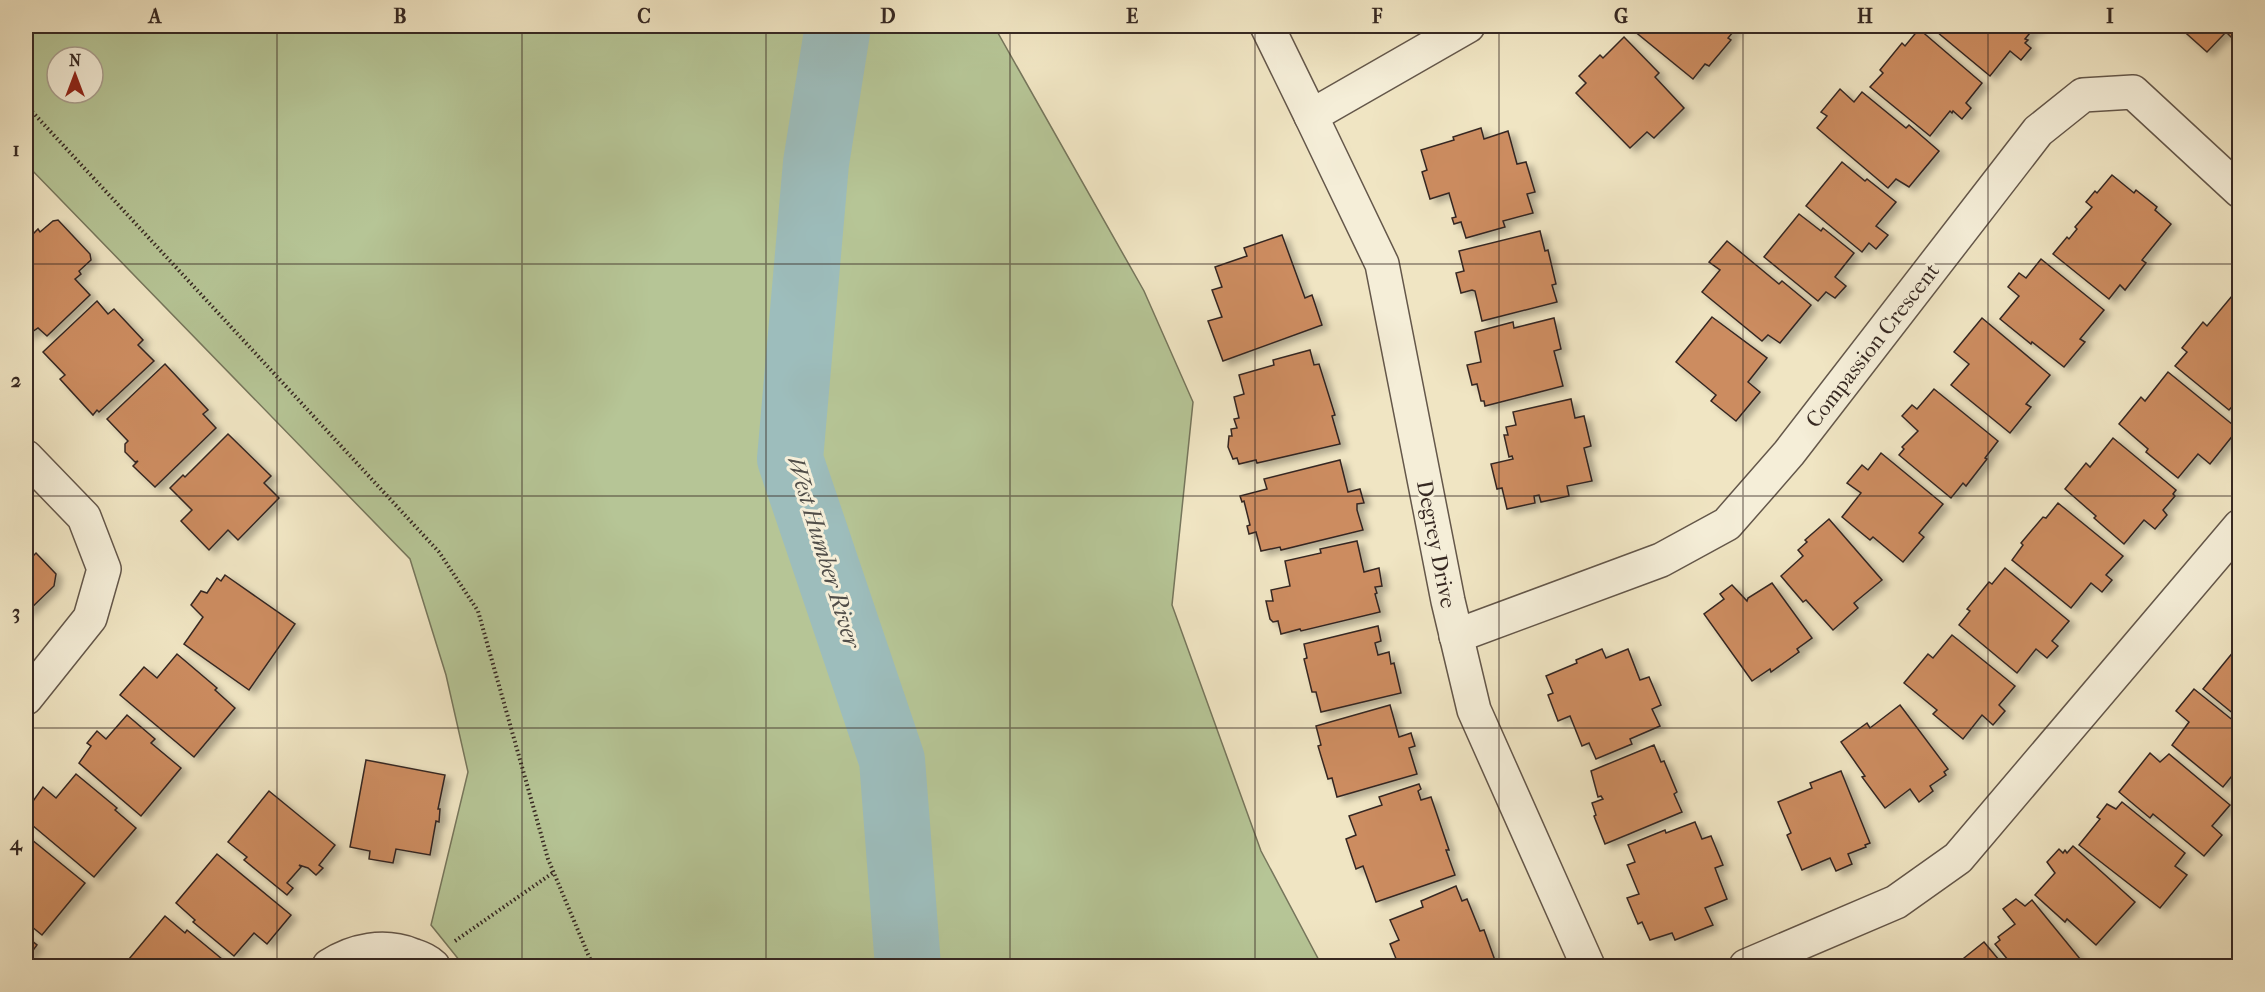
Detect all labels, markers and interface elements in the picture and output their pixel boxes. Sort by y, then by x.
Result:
text: A [147,5,163,28]
text: B [393,5,407,28]
text: C [637,5,651,28]
text: D [880,5,896,28]
text: E [1126,5,1138,28]
text: F [1371,5,1383,28]
text: G [1614,5,1628,28]
text: H [1857,5,1873,28]
text: I [2106,5,2114,28]
north arrow [45,45,105,105]
text: N [69,51,82,70]
text: 1 [12,138,20,161]
street label: Compassion Crescent [1801,258,1945,433]
text: 2 [11,369,21,392]
water label: West Humber River [782,453,867,653]
street label: Degrey Drive [1411,478,1461,610]
text: 3 [12,601,20,624]
text: 4 [9,832,23,856]

